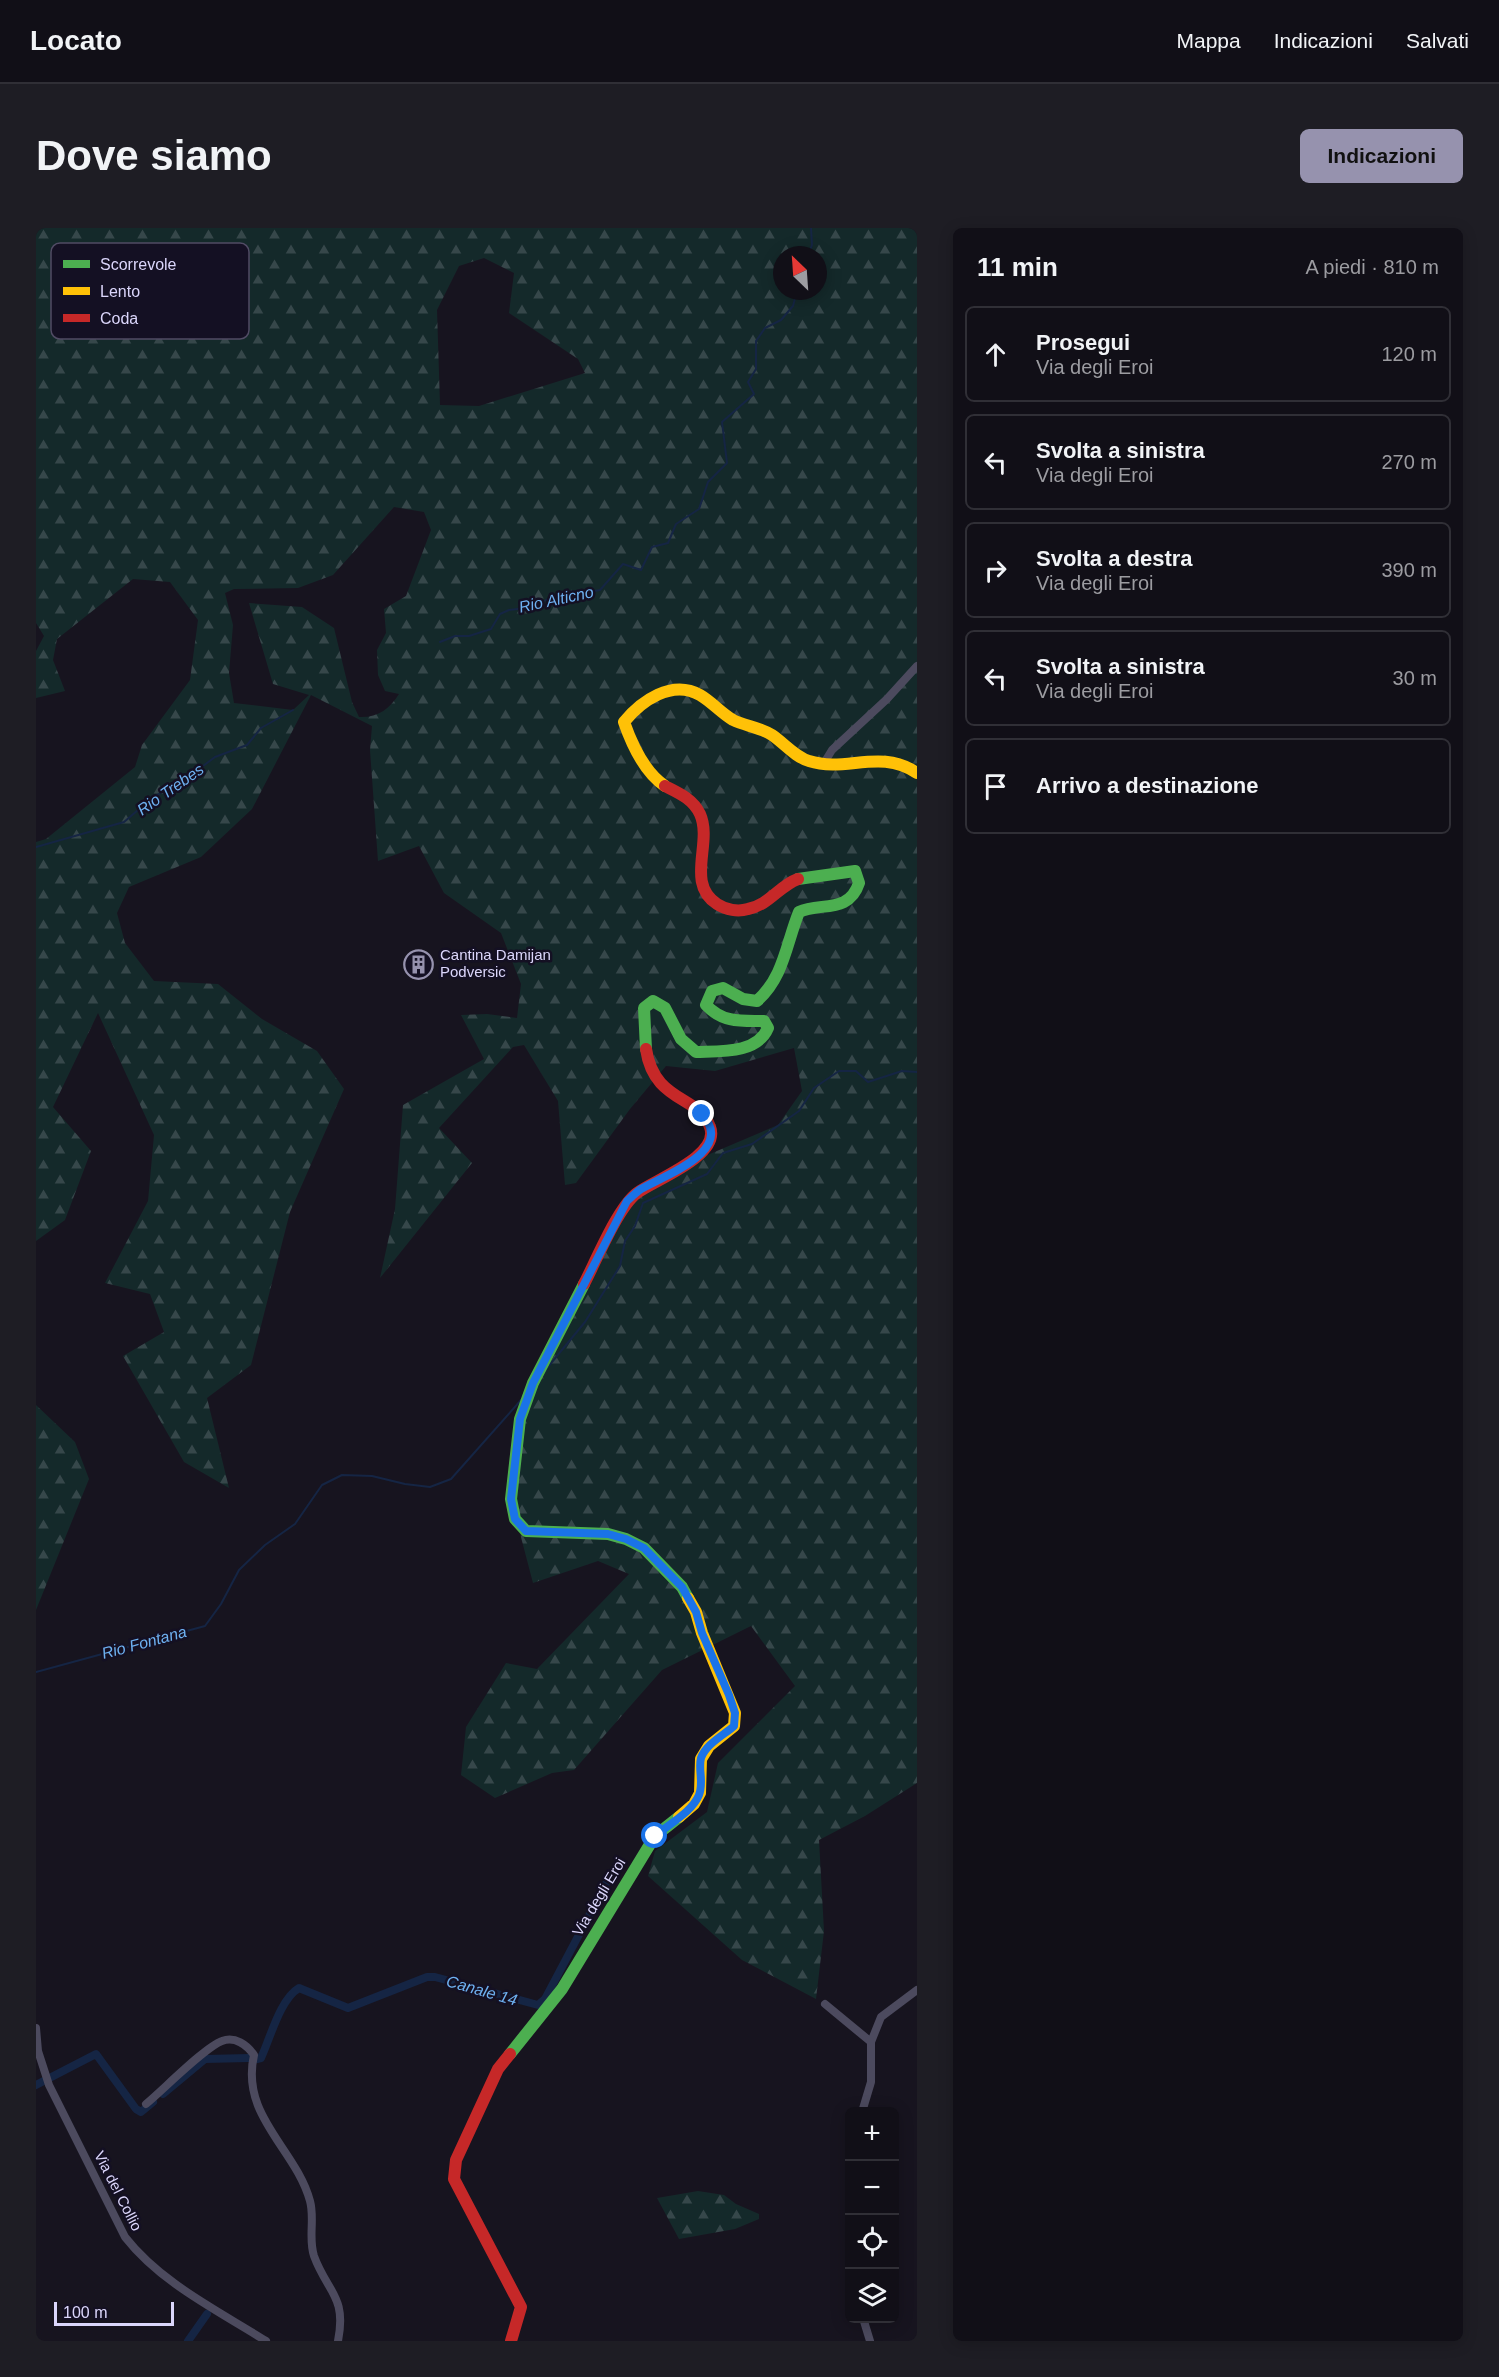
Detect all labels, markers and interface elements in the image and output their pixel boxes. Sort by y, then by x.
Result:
text: Locato [30,25,122,56]
text: Mappa [1177,29,1241,52]
text: Indicazioni [1274,29,1373,52]
text: Salvati [1406,29,1469,52]
button: Indicazioni [1300,129,1463,183]
text: Dove siamo [36,132,272,179]
legend [51,243,249,339]
north arrow [773,246,827,300]
text: 11 min [977,252,1058,282]
text: Scorrevole [100,256,177,273]
text: A piedi · 810 m [1306,256,1439,278]
text: Lento [100,283,140,300]
text: Coda [100,310,138,327]
text: Prosegui [1036,330,1130,355]
icon: ahead [979,338,1012,371]
text: 120 m [1381,343,1437,365]
text: Via degli Eroi [1036,356,1153,378]
text: Svolta a sinistra [1036,438,1205,463]
icon: left [979,446,1012,479]
text: 270 m [1381,451,1437,473]
text: Via degli Eroi [1036,464,1153,486]
text: Svolta a destra [1036,546,1193,571]
icon: right [979,554,1012,587]
text: 390 m [1381,559,1437,581]
text: Via degli Eroi [1036,572,1153,594]
water label: Rio Alticno [517,583,595,616]
text: Svolta a sinistra [1036,654,1205,679]
icon: left [979,662,1012,695]
text: 30 m [1393,667,1437,689]
text: Via degli Eroi [1036,680,1153,702]
water label: Rio Trebes [134,760,207,818]
icon: arrive [979,770,1012,803]
text: Arrivo a destinazione [1036,773,1259,798]
place label: Cantina Damijan Podversic [440,946,551,980]
building icon: Cantina Damijan Podversic [403,948,435,980]
route end [688,1100,714,1126]
water label: Rio Fontana [100,1623,189,1662]
route start [641,1822,667,1848]
street label: Via degli Eroi [569,1855,629,1939]
water label: Canale 14 [444,1972,519,2009]
map controls [845,2107,899,2323]
button: + [845,2107,899,2161]
street label: Via del Collio [91,2148,146,2234]
button: − [845,2161,899,2215]
button: locate [845,2215,899,2269]
button: layers [845,2269,899,2323]
scale bar [54,2299,174,2326]
text: 100 m [63,2304,107,2321]

